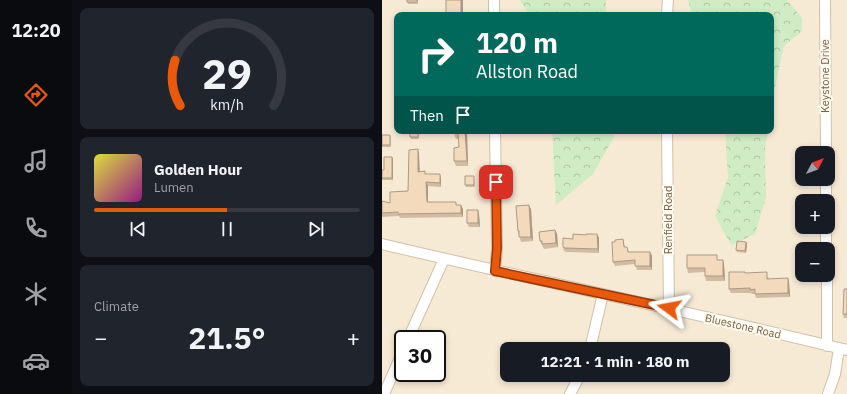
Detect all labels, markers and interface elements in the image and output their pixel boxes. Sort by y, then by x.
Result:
text: 12:20 [11,19,61,42]
text: 120 m [476,24,558,61]
icon: right [410,28,462,80]
street label: Keystone Drive [818,39,832,113]
text: 29 [202,46,252,100]
text: Allston Road [476,60,578,83]
icon: directions [22,81,50,109]
text: km/h [210,95,244,114]
icon: arrive [452,104,474,126]
text: Then [410,106,444,125]
north arrow [795,146,835,186]
map controls [795,146,835,282]
icon: music [22,147,50,175]
text: Golden Hour [154,160,242,179]
pin [479,165,513,199]
icon: arrive [485,171,507,193]
text: Lumen [154,179,194,196]
street label: Renfield Road [661,186,675,254]
button: + [795,194,835,234]
icon: phone [22,214,50,242]
icon: previous [127,218,149,240]
icon: pause [216,218,238,240]
icon: next [305,218,327,240]
button: − [795,242,835,282]
icon: climate [22,280,50,308]
position arrow [648,287,690,329]
text: Climate [94,298,139,315]
street label: Bluestone Road [703,310,783,342]
text: 21.5° [188,318,266,357]
text: − [94,323,107,352]
text: + [347,323,360,352]
speed limit sign: 30 [394,330,446,382]
icon: car [22,347,50,375]
text: 12:21 · 1 min · 180 m [541,352,689,371]

